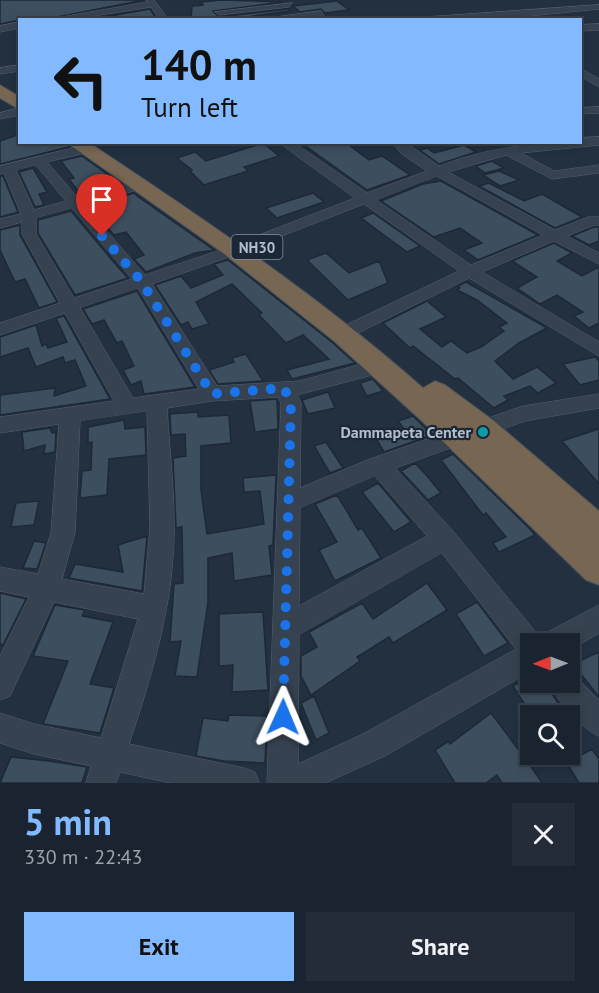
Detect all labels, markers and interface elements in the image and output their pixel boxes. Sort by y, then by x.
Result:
text: 140 m [141,37,257,92]
icon: left [42,42,120,120]
text: Turn left [141,90,238,124]
pin [76,174,127,236]
icon: arrive [85,183,118,216]
road number: NH30 [232,235,282,259]
place label: Dammapeta Center [340,422,471,442]
marker: Dammapeta Center [476,425,490,439]
north arrow [520,633,580,693]
map controls [520,633,580,765]
position arrow [251,685,315,749]
button: search [520,705,580,765]
text: 5 min [24,798,112,845]
button: close [512,803,575,866]
text: 330 m · 22:43 [24,844,142,870]
button: Exit [24,912,294,981]
button: Share [306,912,575,981]

